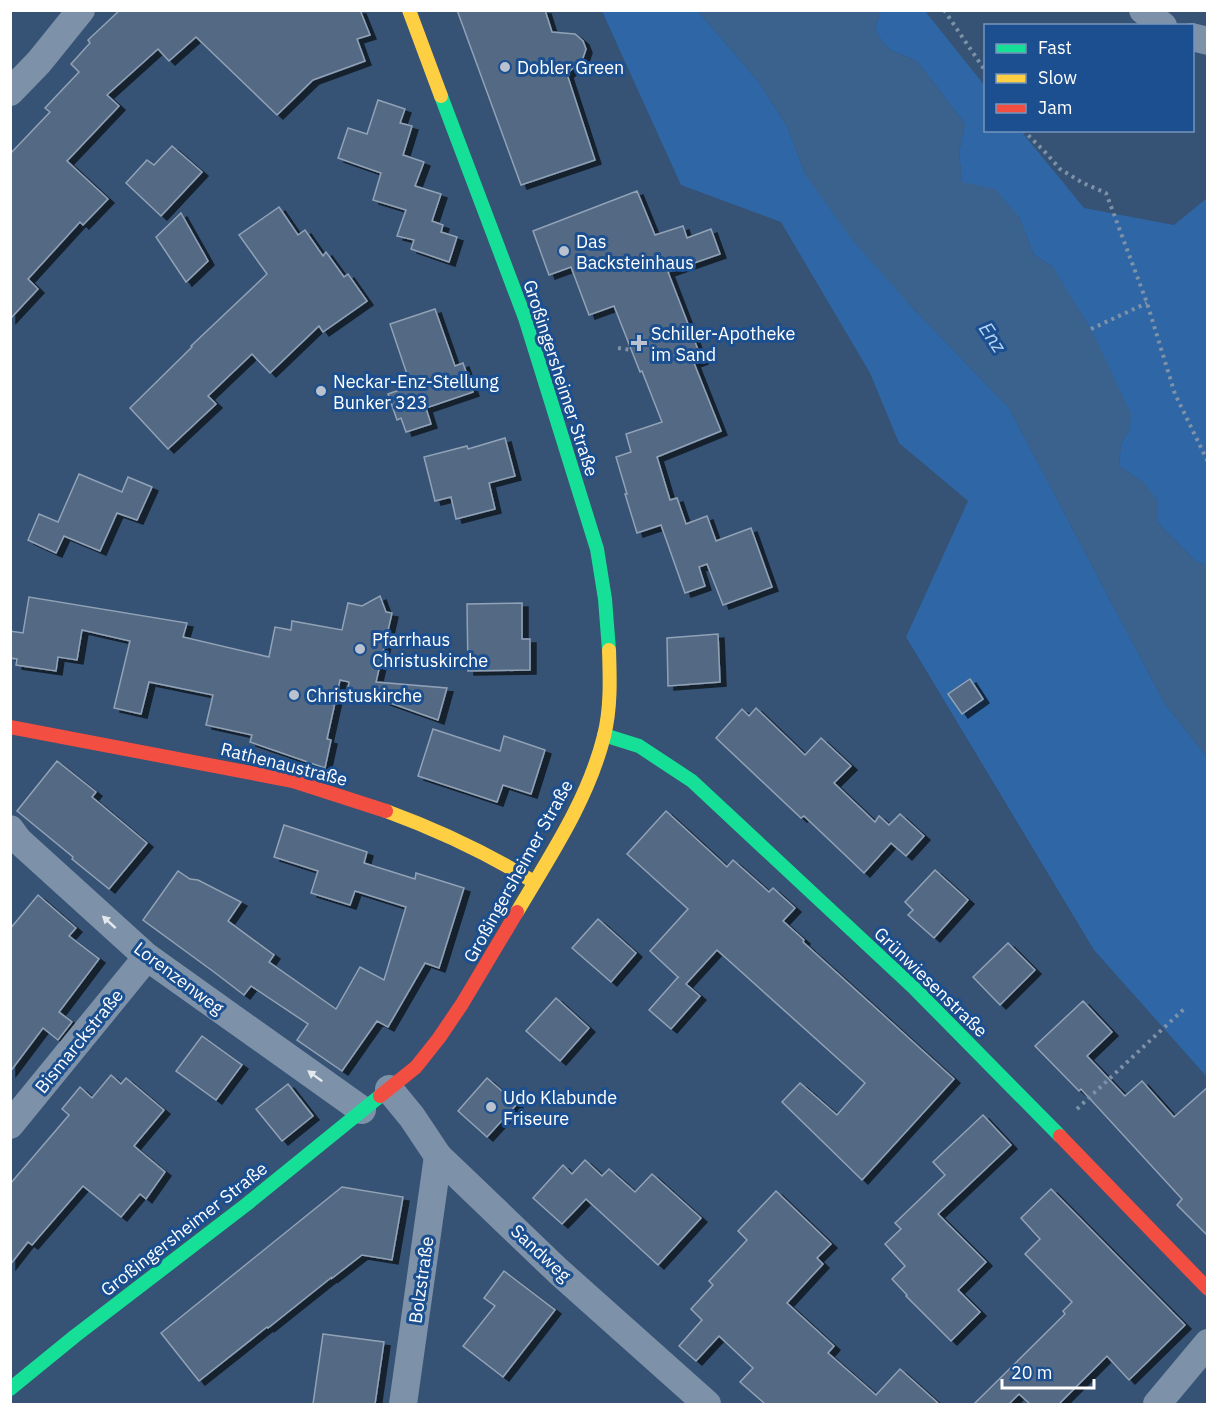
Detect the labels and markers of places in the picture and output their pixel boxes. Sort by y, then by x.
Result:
place label: Dobler Green [517,56,624,79]
marker: Dobler Green [498,60,512,74]
place label: Das Backsteinhaus [576,230,694,274]
marker: Das Backsteinhaus [557,244,571,258]
place label: Schiller-Apotheke im Sand [651,322,796,366]
marker: Schiller-Apotheke im Sand [632,336,646,350]
place label: Neckar-Enz-Stellung Bunker 323 [333,370,499,414]
marker: Neckar-Enz-Stellung Bunker 323 [314,384,328,398]
place label: Pfarrhaus Christuskirche [372,628,488,672]
marker: Pfarrhaus Christuskirche [353,642,367,656]
place label: Christuskirche [306,684,422,707]
marker: Christuskirche [287,688,301,702]
place label: Udo Klabunde Friseure [503,1086,617,1130]
marker: Udo Klabunde Friseure [484,1100,498,1114]

